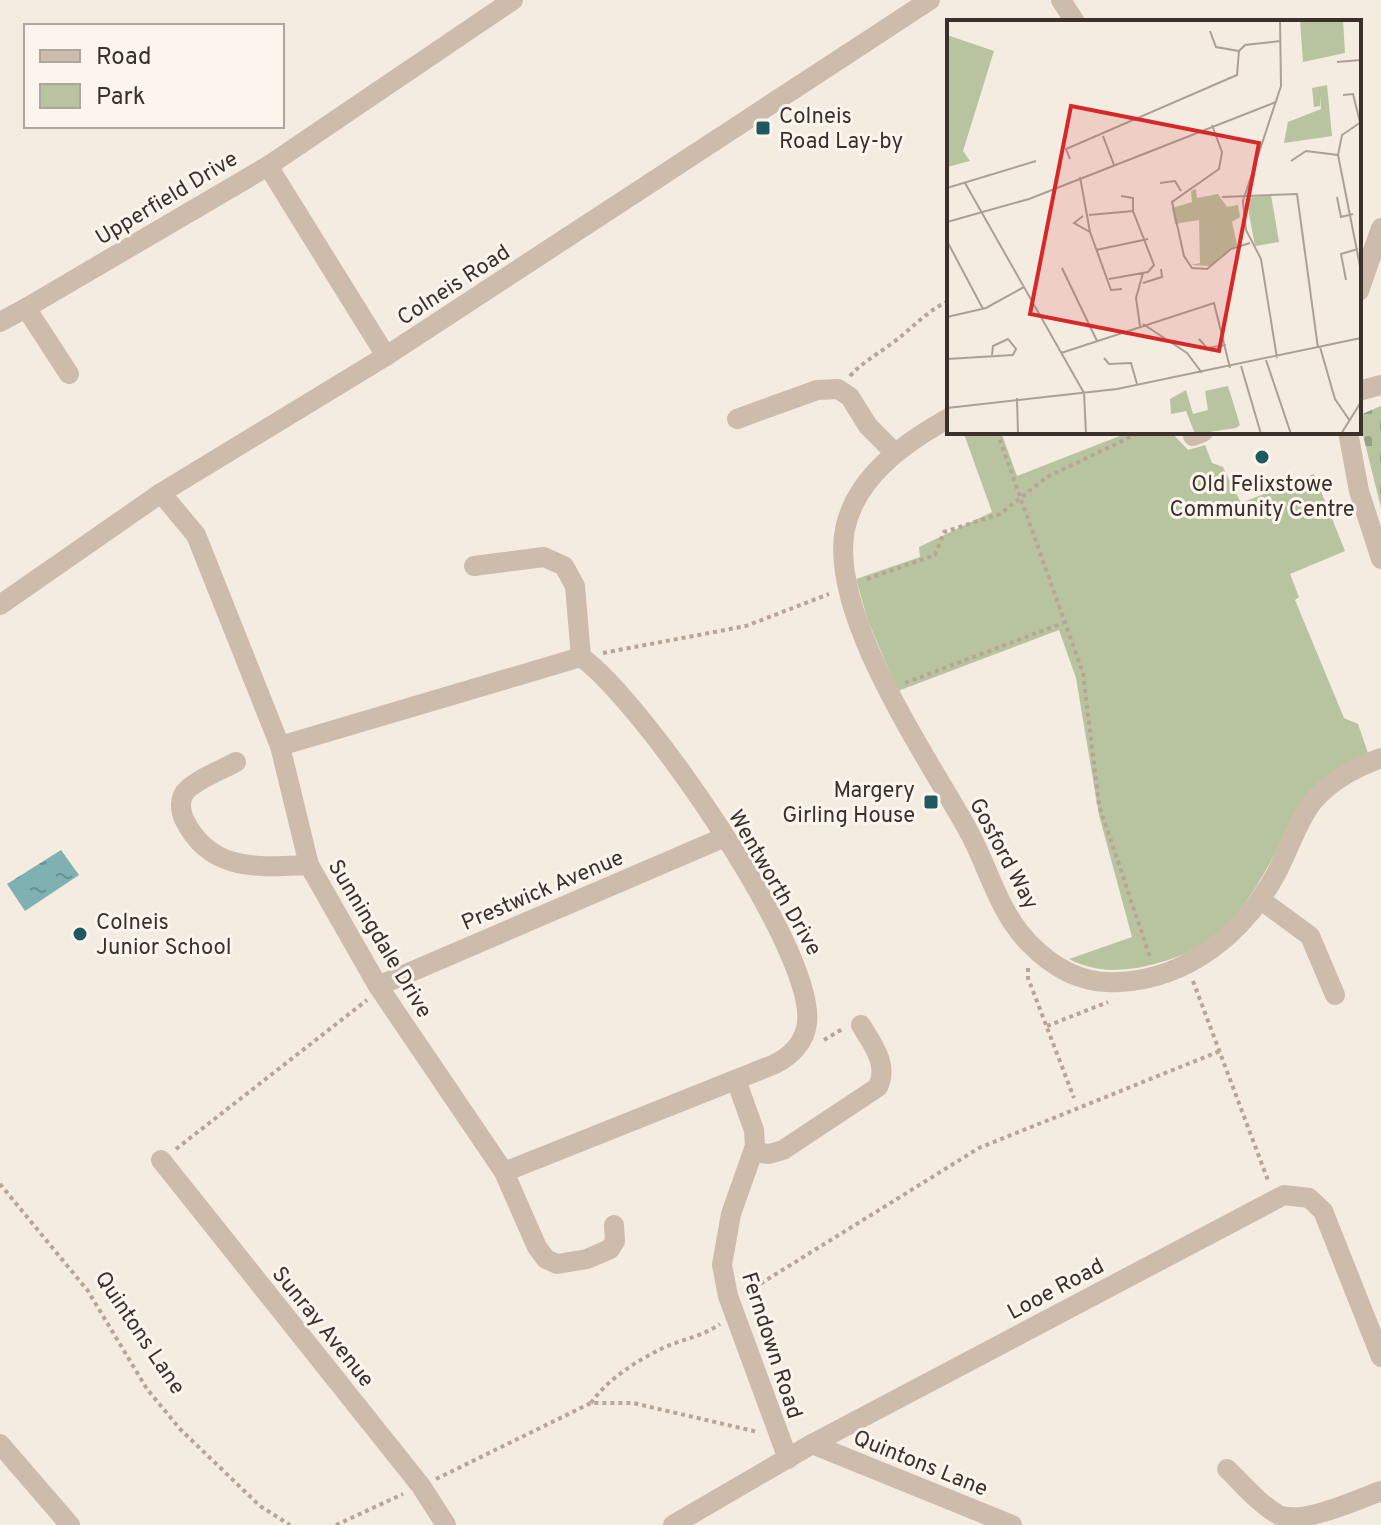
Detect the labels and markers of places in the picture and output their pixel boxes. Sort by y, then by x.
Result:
place label: Colneis Road Lay-by [779,104,903,156]
marker: Colneis Road Lay-by [754,119,772,137]
marker: Old Felixstowe Community Centre [1253,448,1271,466]
place label: Old Felixstowe Community Centre [1169,472,1355,524]
place label: Margery Girling House [782,778,915,830]
marker: Margery Girling House [922,793,940,811]
place label: Colneis Junior School [96,910,232,962]
marker: Colneis Junior School [71,925,89,943]

